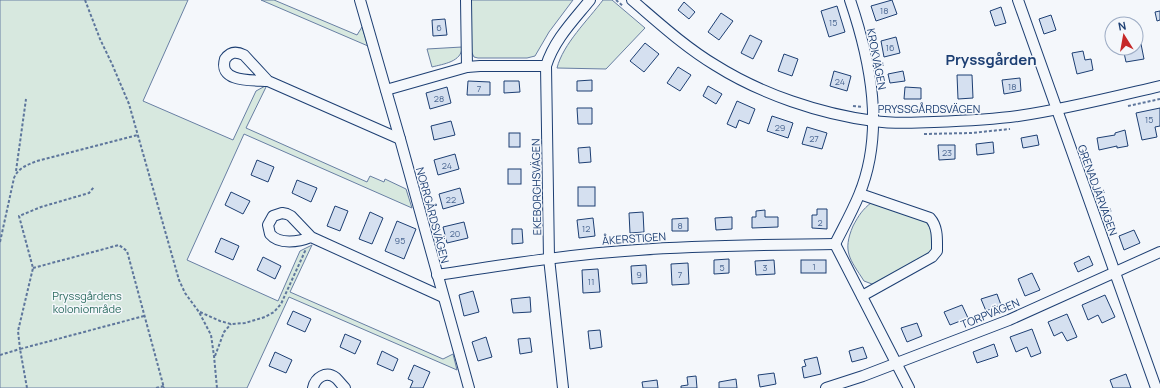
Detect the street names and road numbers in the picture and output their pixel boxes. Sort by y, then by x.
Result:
street label: KROKVÄGEN [864,27,890,91]
street label: PRYSSGÅRDSVÄGEN [878,101,980,116]
street label: EKEBORGHSVÄGEN [528,139,544,235]
street label: GRENADJÄRVÄGEN [1075,142,1121,238]
street label: NORRGÅRDSVÄGEN [413,165,453,265]
street label: ÅKERSTIGEN [601,228,667,248]
street label: TORPVÄGEN [958,294,1022,332]

